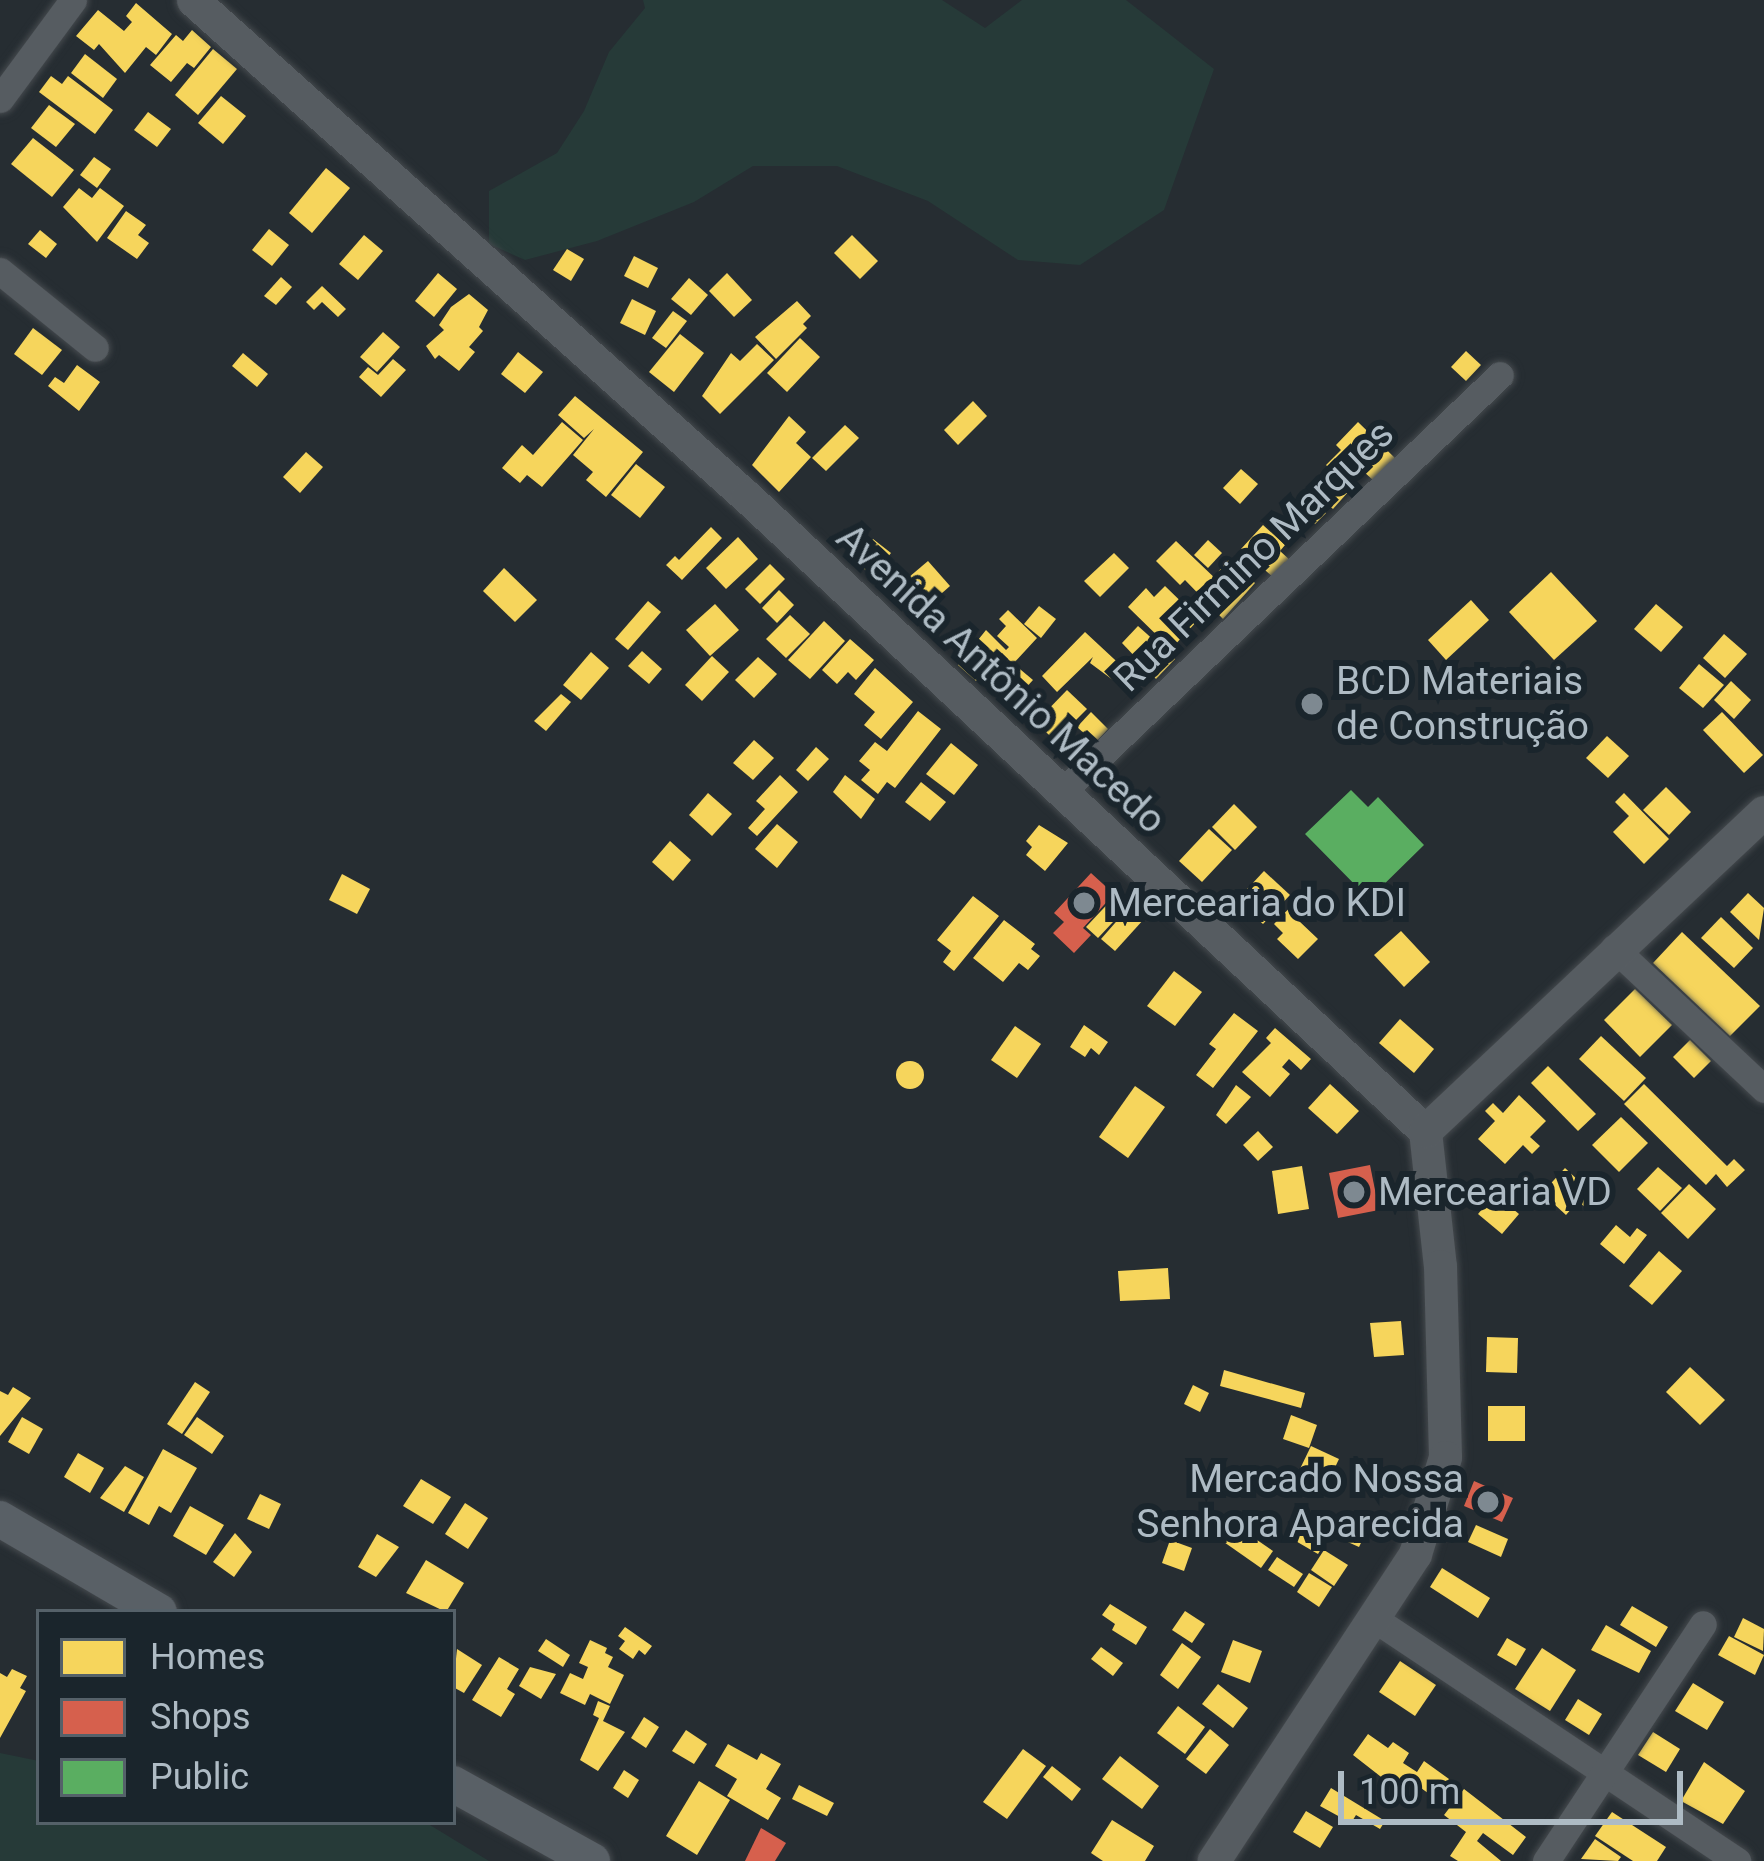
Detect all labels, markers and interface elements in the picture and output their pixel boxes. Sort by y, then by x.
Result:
street label: Rua Firmino Marques [1105,411,1403,701]
street label: Avenida Antônio Macedo [827,514,1175,844]
place label: BCD Materiais de Construção [1336,659,1589,750]
marker: BCD Materiais de Construção [1299,691,1325,717]
place label: Mercearia do KDI [1108,880,1406,926]
marker: Mercearia do KDI [1071,890,1097,916]
place label: Mercearia VD [1378,1169,1612,1215]
marker: Mercearia VD [1341,1179,1367,1205]
place label: Mercado Nossa Senhora Aparecida [1136,1457,1464,1548]
marker: Mercado Nossa Senhora Aparecida [1475,1489,1501,1515]
legend [36,1609,456,1825]
text: Homes [150,1636,265,1678]
text: Shops [150,1696,251,1738]
scale bar [1344,1747,1689,1821]
text: Public [150,1756,249,1798]
text: 100 m [1359,1771,1460,1813]

